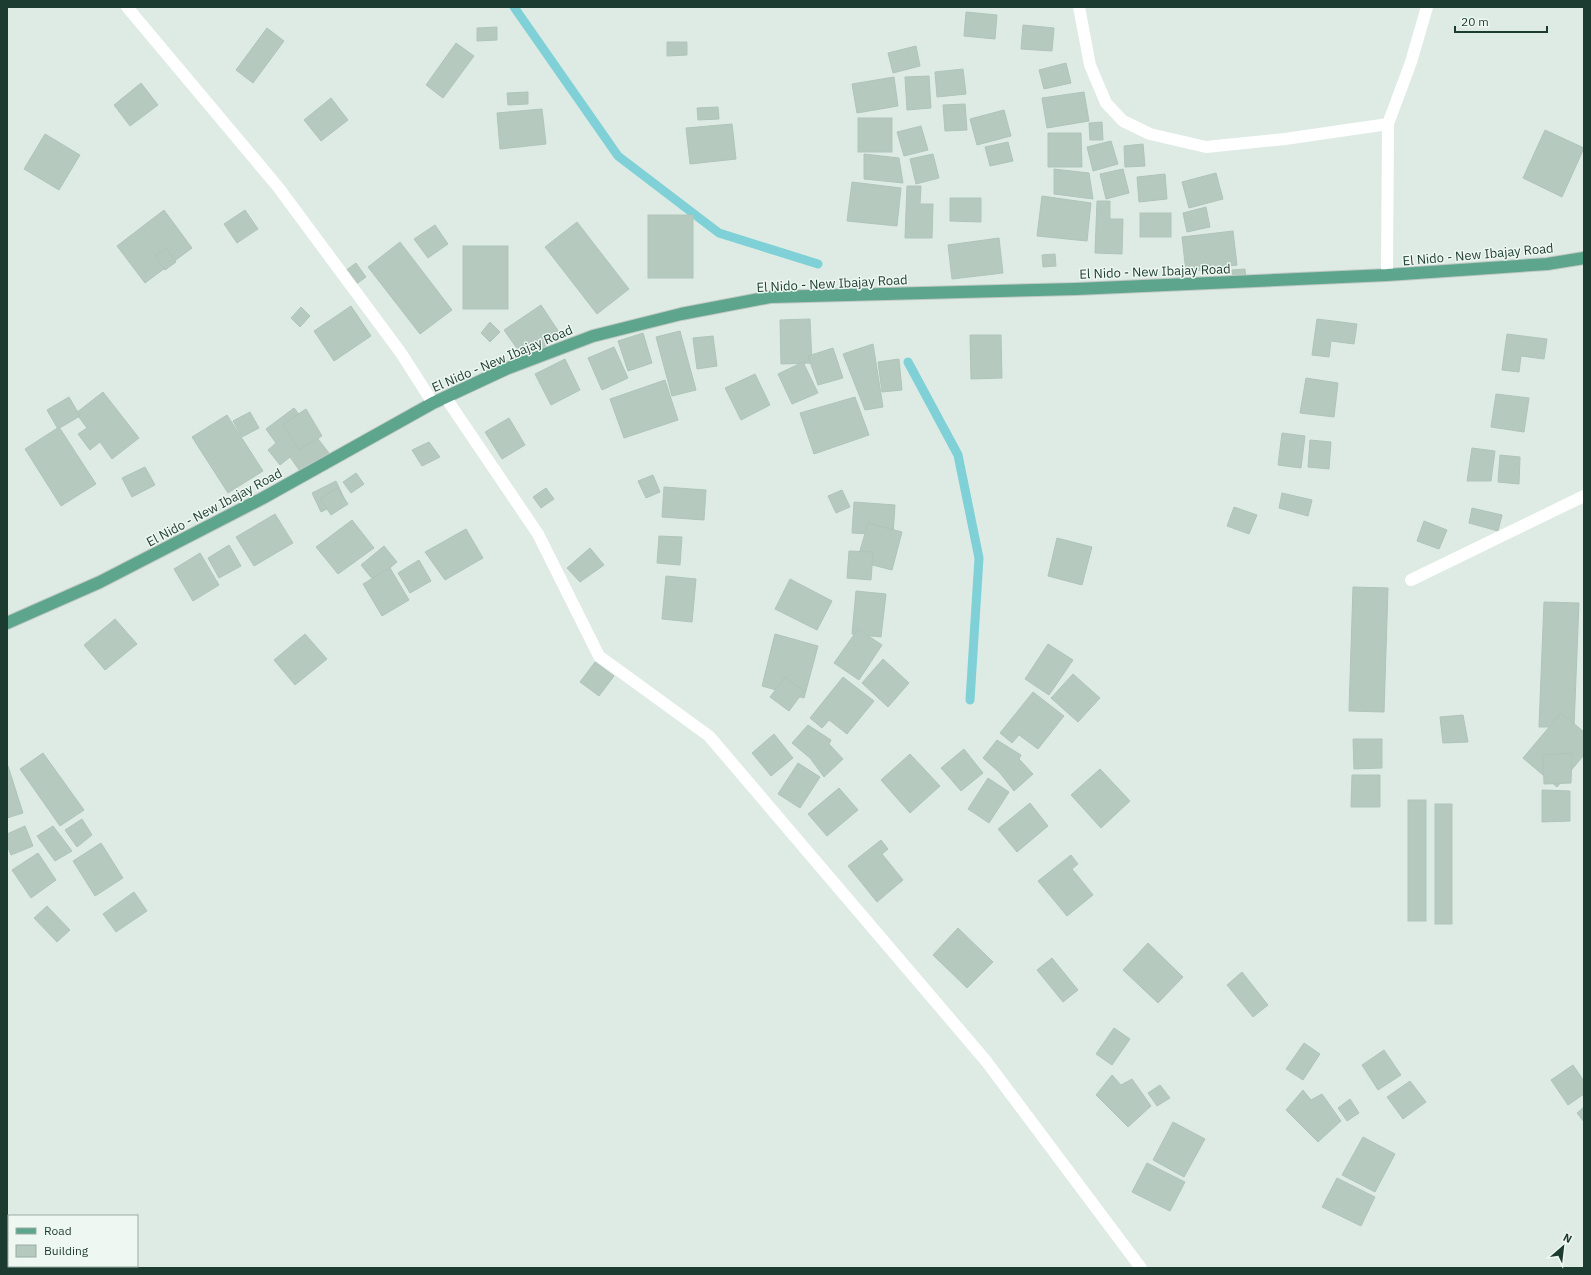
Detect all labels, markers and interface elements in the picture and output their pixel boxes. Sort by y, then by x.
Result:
scale bar [1455,8,1547,34]
text: 20 m [1461,14,1489,29]
street label: El Nido - New Ibajay Road [1402,239,1554,270]
street label: El Nido - New Ibajay Road [1079,260,1231,283]
street label: El Nido - New Ibajay Road [756,271,908,296]
street label: El Nido - New Ibajay Road [429,321,575,396]
street label: El Nido - New Ibajay Road [143,464,285,550]
legend [8,1215,138,1267]
text: Road [44,1223,72,1238]
north arrow [1543,1227,1583,1267]
text: N [1561,1230,1575,1246]
text: Building [44,1243,89,1258]

